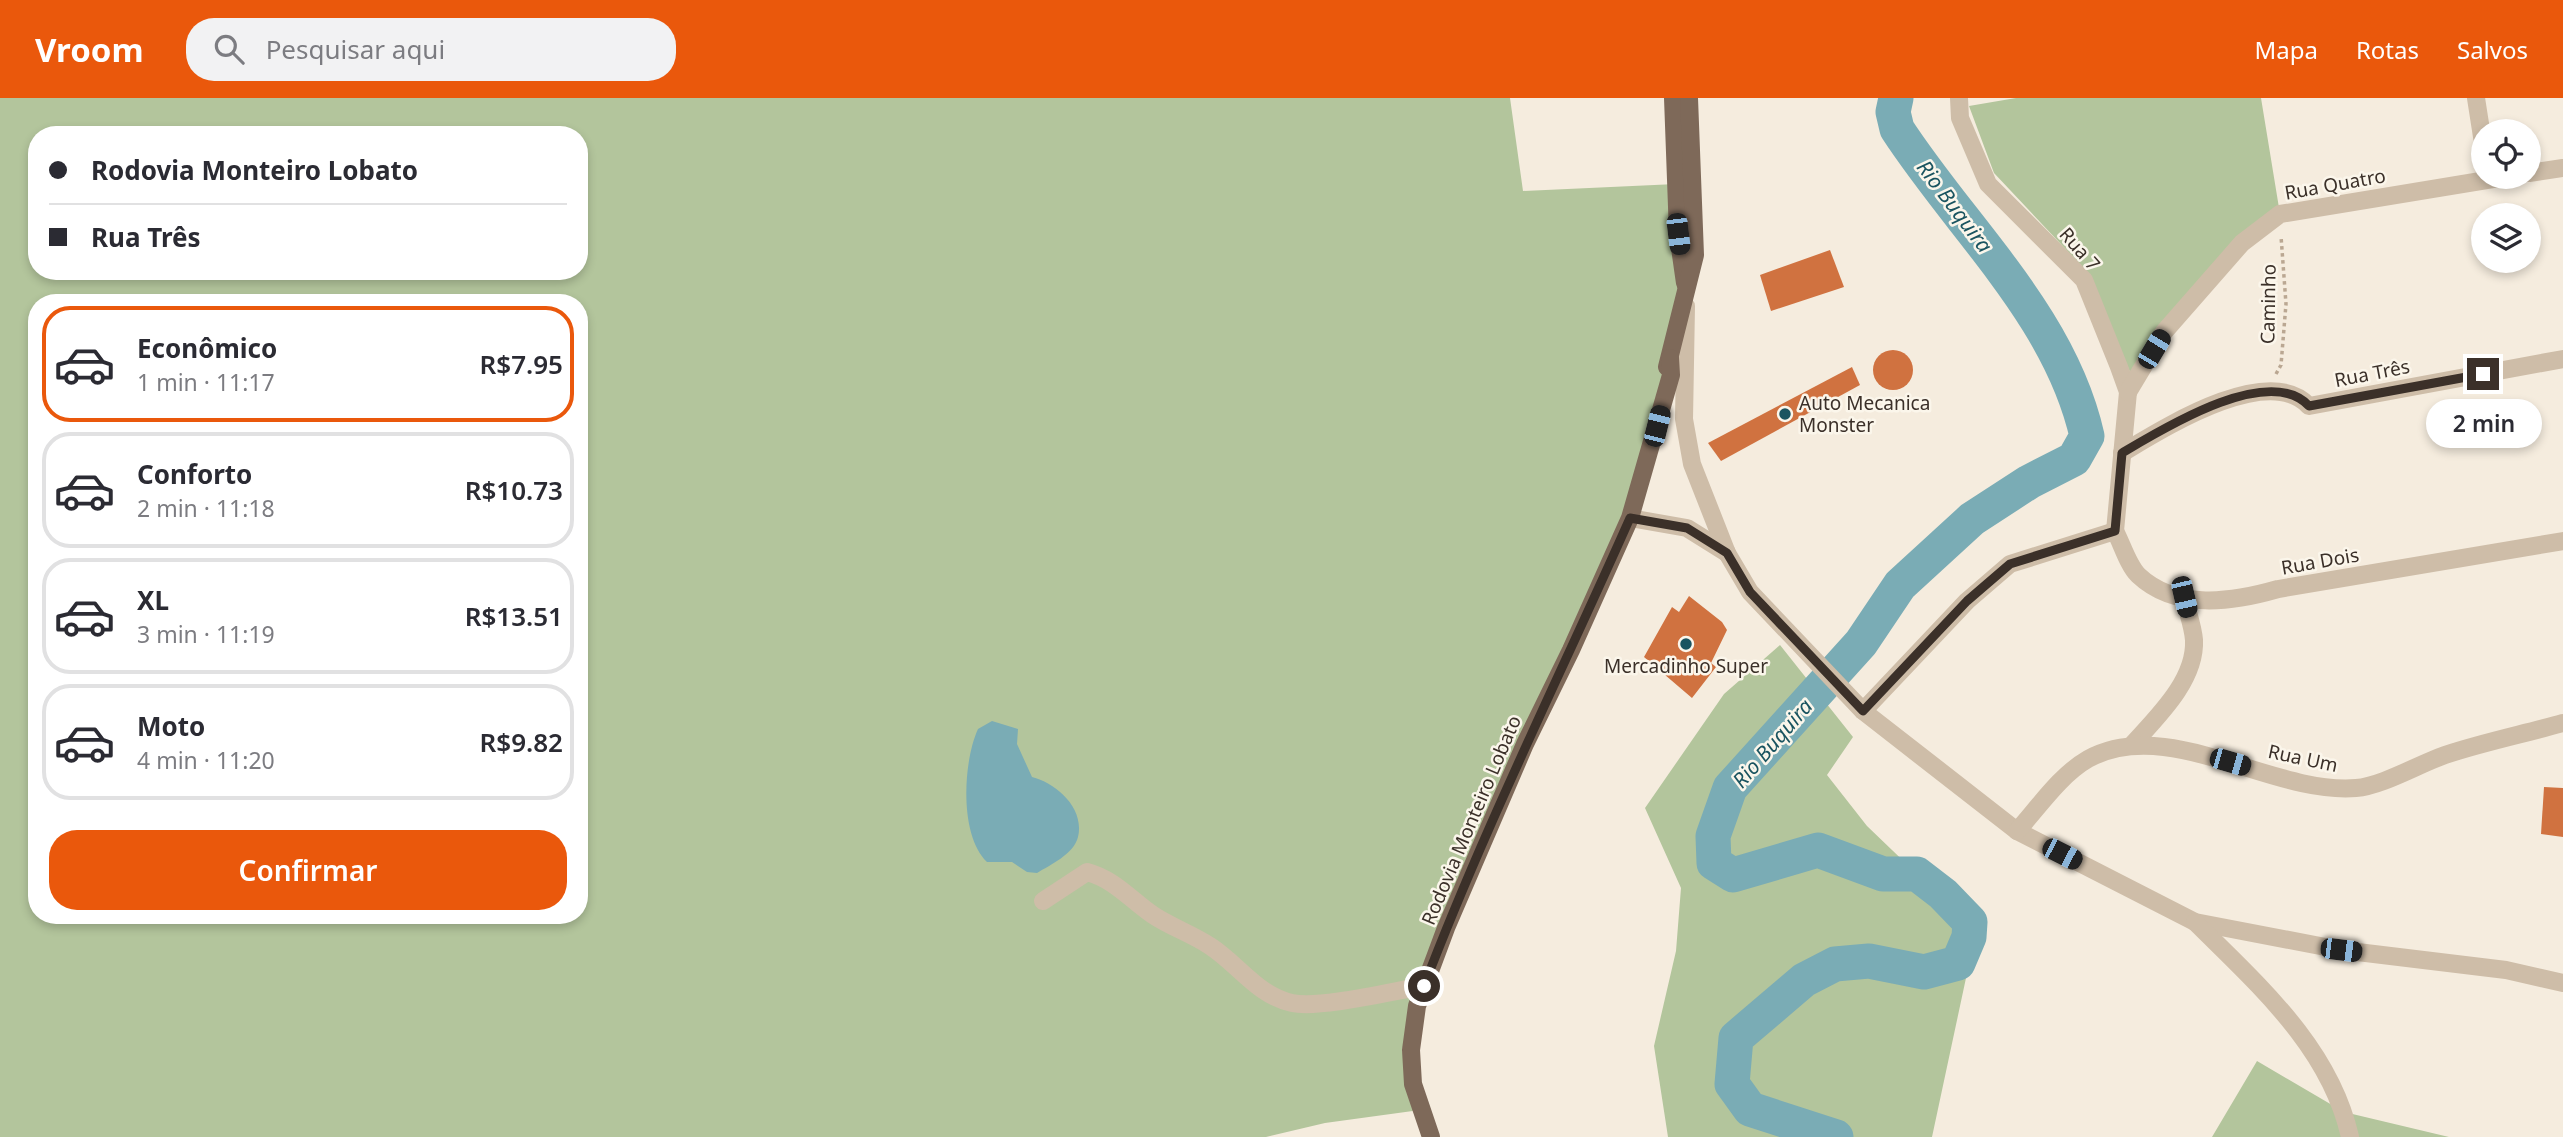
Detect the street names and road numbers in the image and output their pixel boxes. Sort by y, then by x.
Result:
street label: Rua Quatro [2282,162,2388,206]
street label: Rua 7 [2054,222,2106,276]
street label: Caminho [2254,264,2282,344]
street label: Rua Três [2332,353,2412,393]
street label: Rua Dois [2279,541,2361,581]
street label: Rodovia Monteiro Lobato [1415,711,1527,929]
street label: Rua Um [2266,738,2340,778]

